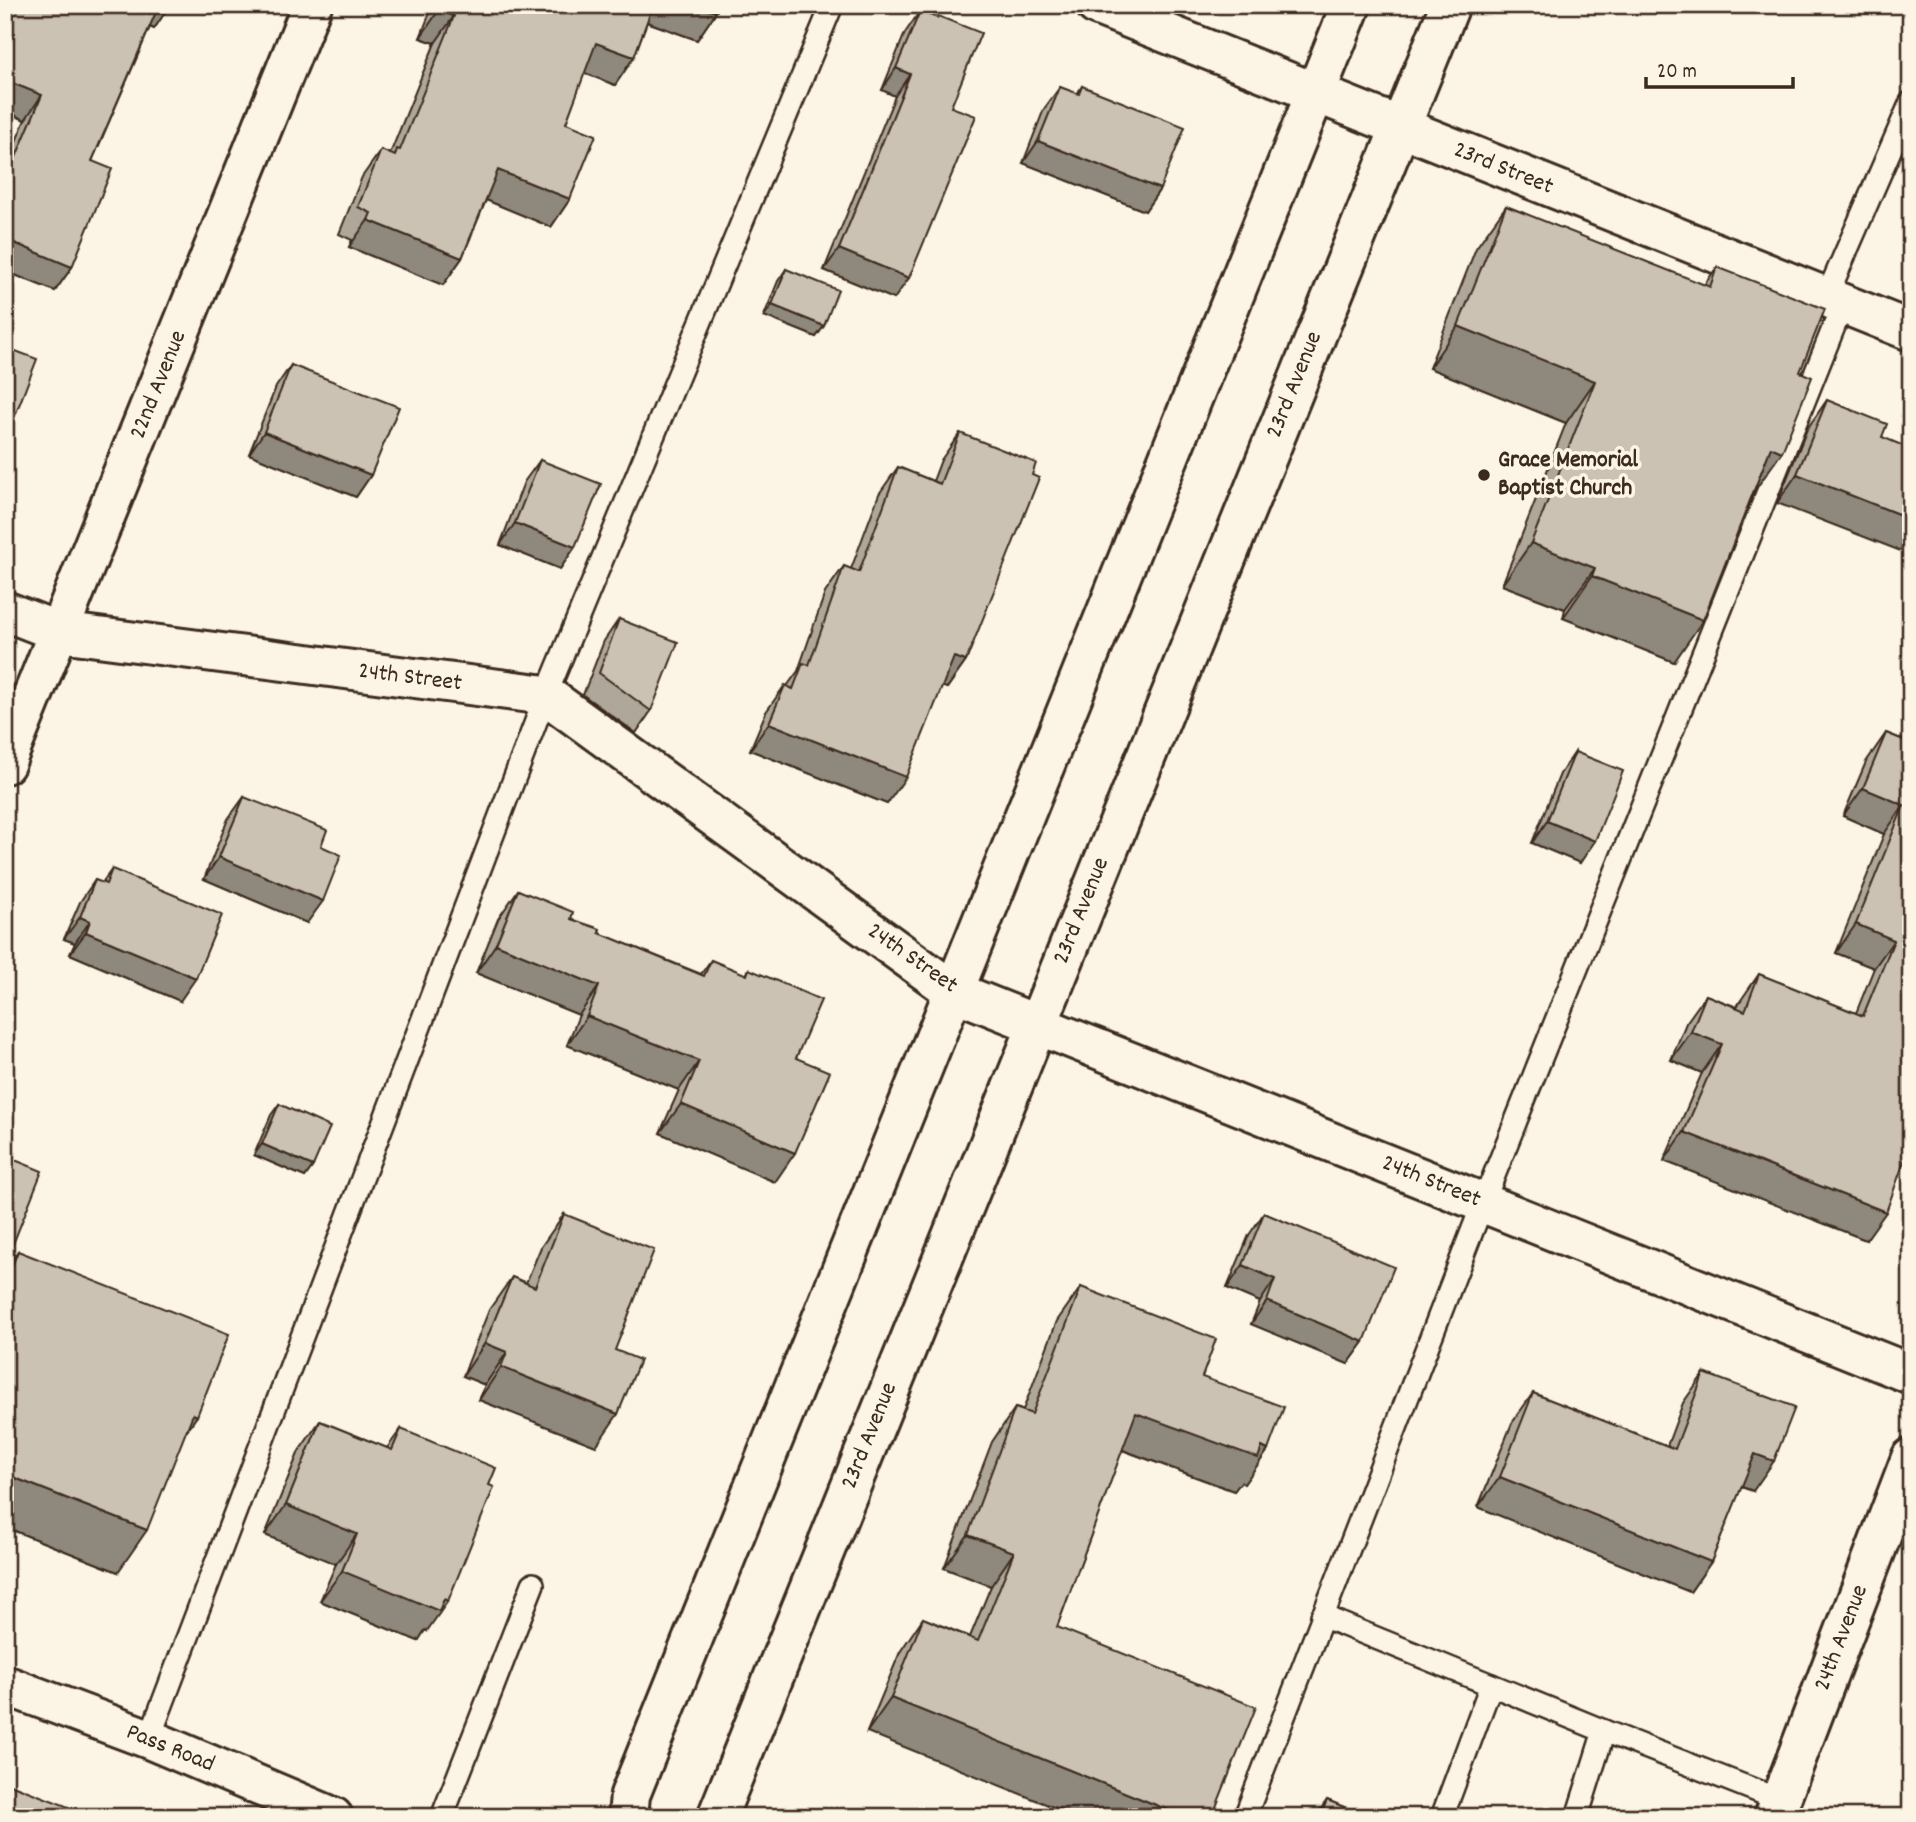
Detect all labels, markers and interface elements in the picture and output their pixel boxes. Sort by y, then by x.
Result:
scale bar [1646,46,1794,90]
text: 20 m [1657,58,1697,88]
street label: 23rd Street [1448,134,1558,205]
street label: 22nd Avenue [122,326,196,444]
street label: 23rd Avenue [1258,326,1332,444]
place label: Grace Memorial Baptist Church [1498,444,1638,506]
marker: Grace Memorial Baptist Church [1476,467,1492,483]
street label: 24th Street [356,655,464,701]
street label: 23rd Avenue [1045,852,1119,970]
street label: 24th Street [860,915,965,1003]
street label: 24th Street [1376,1147,1486,1217]
street label: 23rd Avenue [833,1377,907,1495]
street label: 24th Avenue [1806,1580,1878,1696]
street label: Pass Road [121,1716,219,1782]

